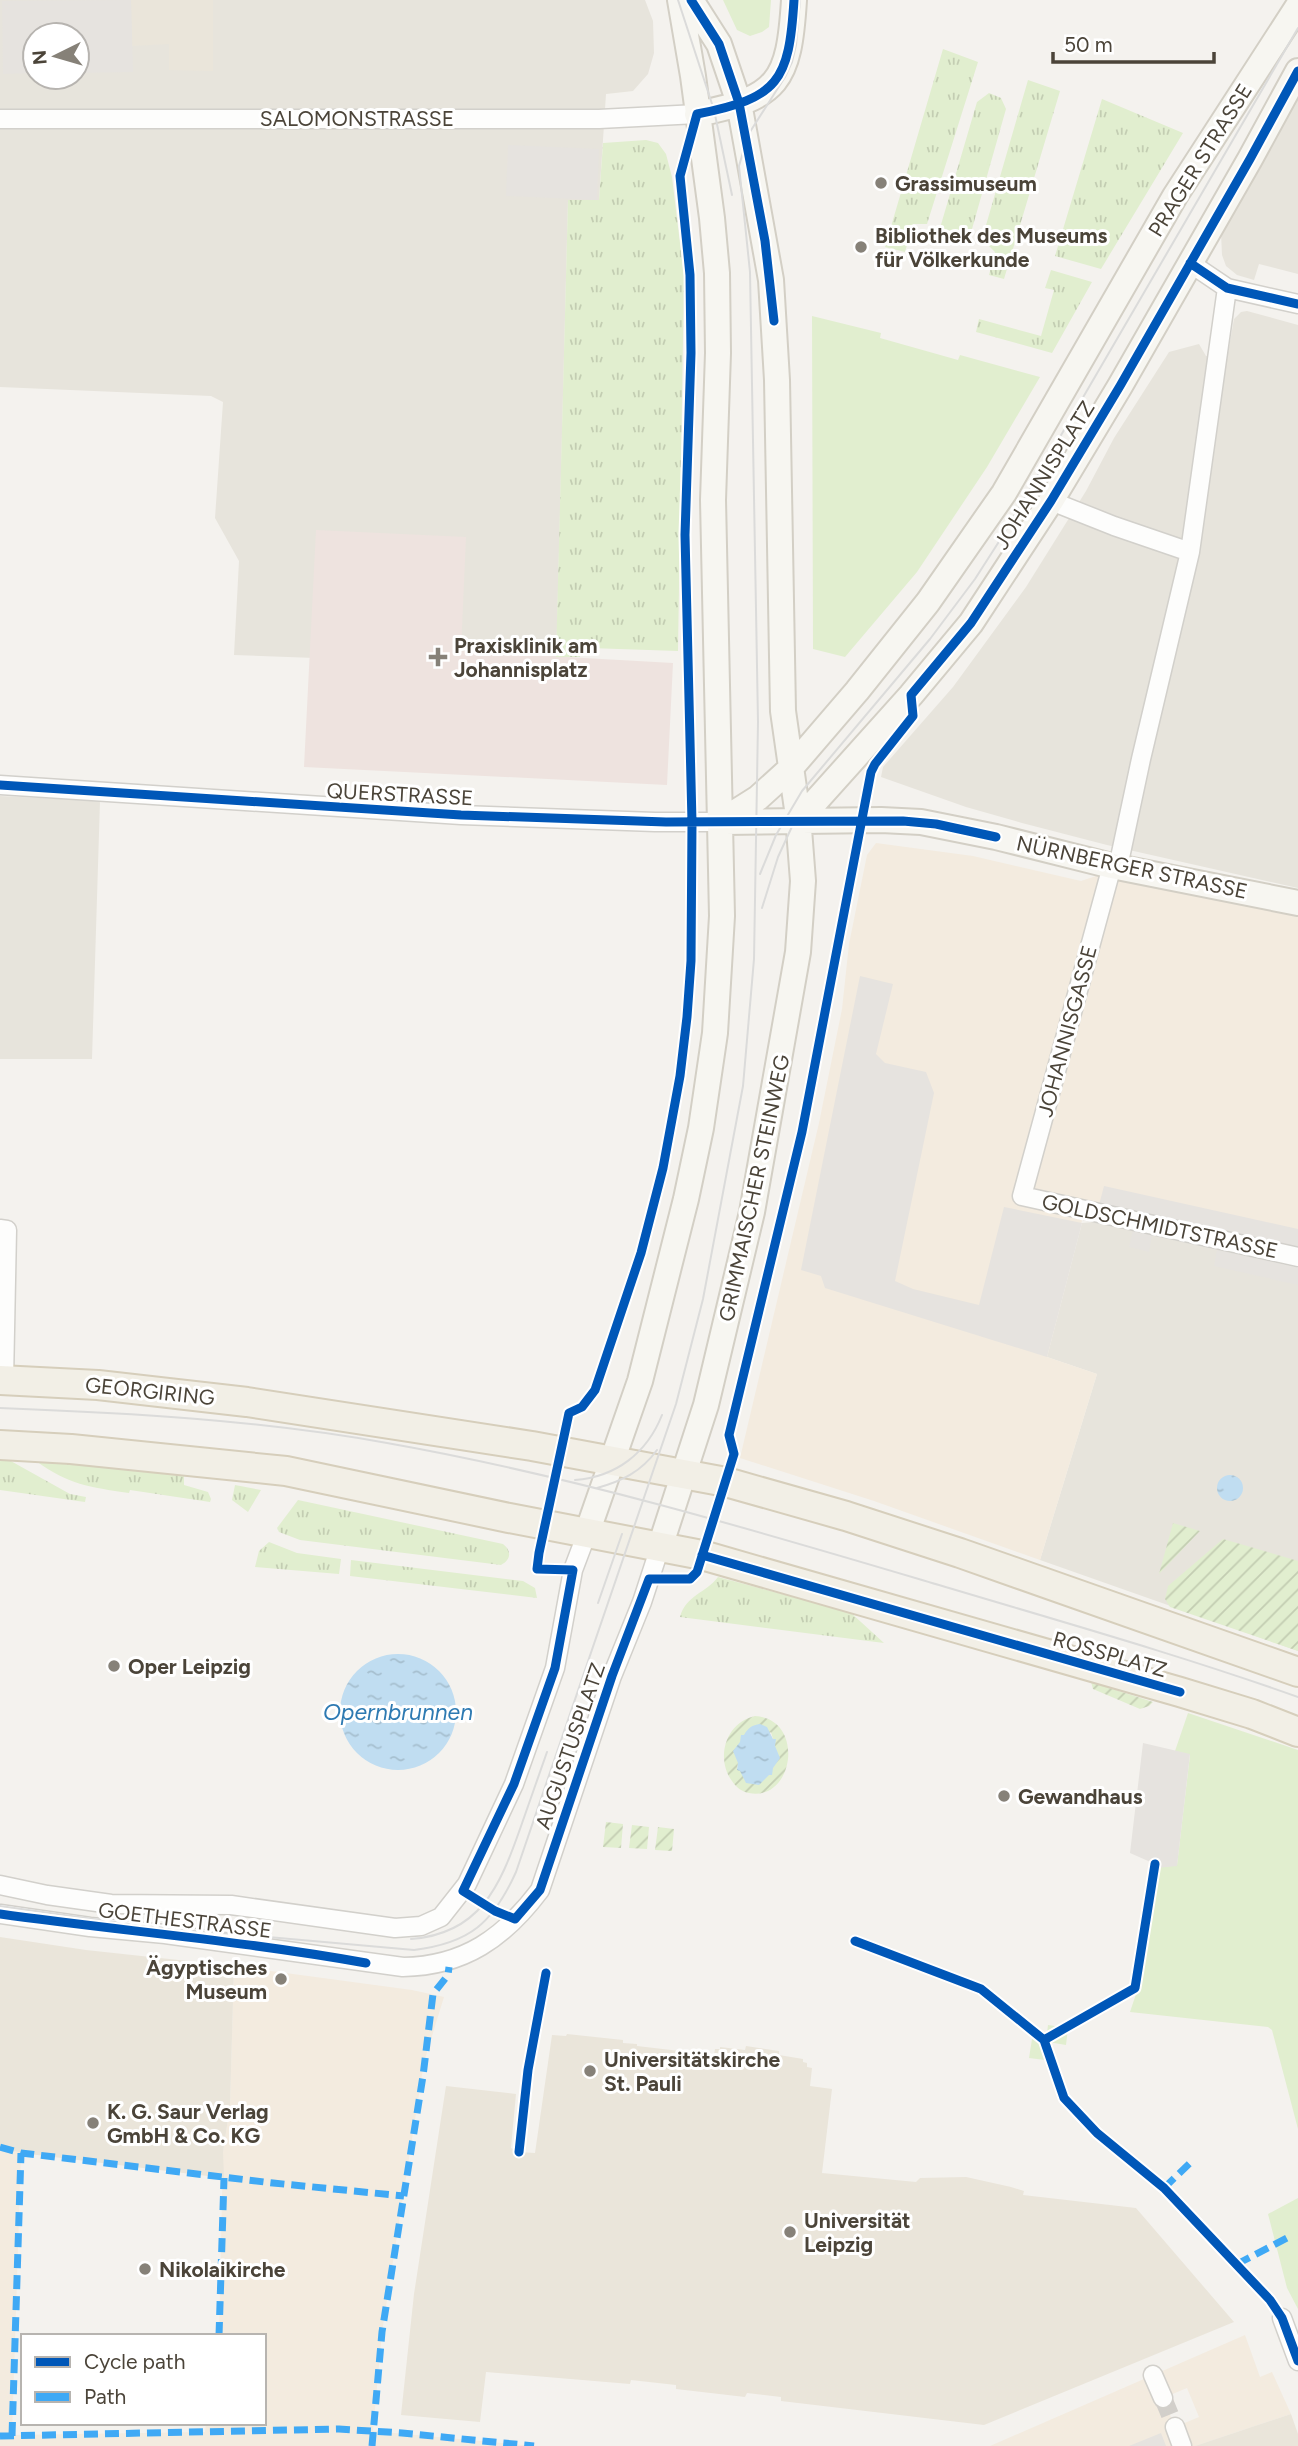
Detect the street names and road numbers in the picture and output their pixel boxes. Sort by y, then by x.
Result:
street label: PRAGER STRASSE [1143,79,1257,241]
street label: SALOMONSTRASSE [260,106,454,131]
street label: JOHANNISPLATZ [988,396,1100,554]
street label: QUERSTRASSE [326,778,474,810]
street label: NÜRNBERGER STRASSE [1014,830,1250,904]
street label: JOHANNISGASSE [1032,943,1102,1119]
street label: GRIMMAISCHER STEINWEG [713,1052,795,1324]
street label: GOLDSCHMIDTSTRASSE [1040,1189,1280,1263]
street label: GEORGIRING [84,1372,216,1410]
street label: ROSSPLATZ [1050,1626,1170,1682]
street label: AUGUSTUSPLATZ [530,1660,610,1832]
street label: GOETHESTRASSE [97,1897,273,1943]

